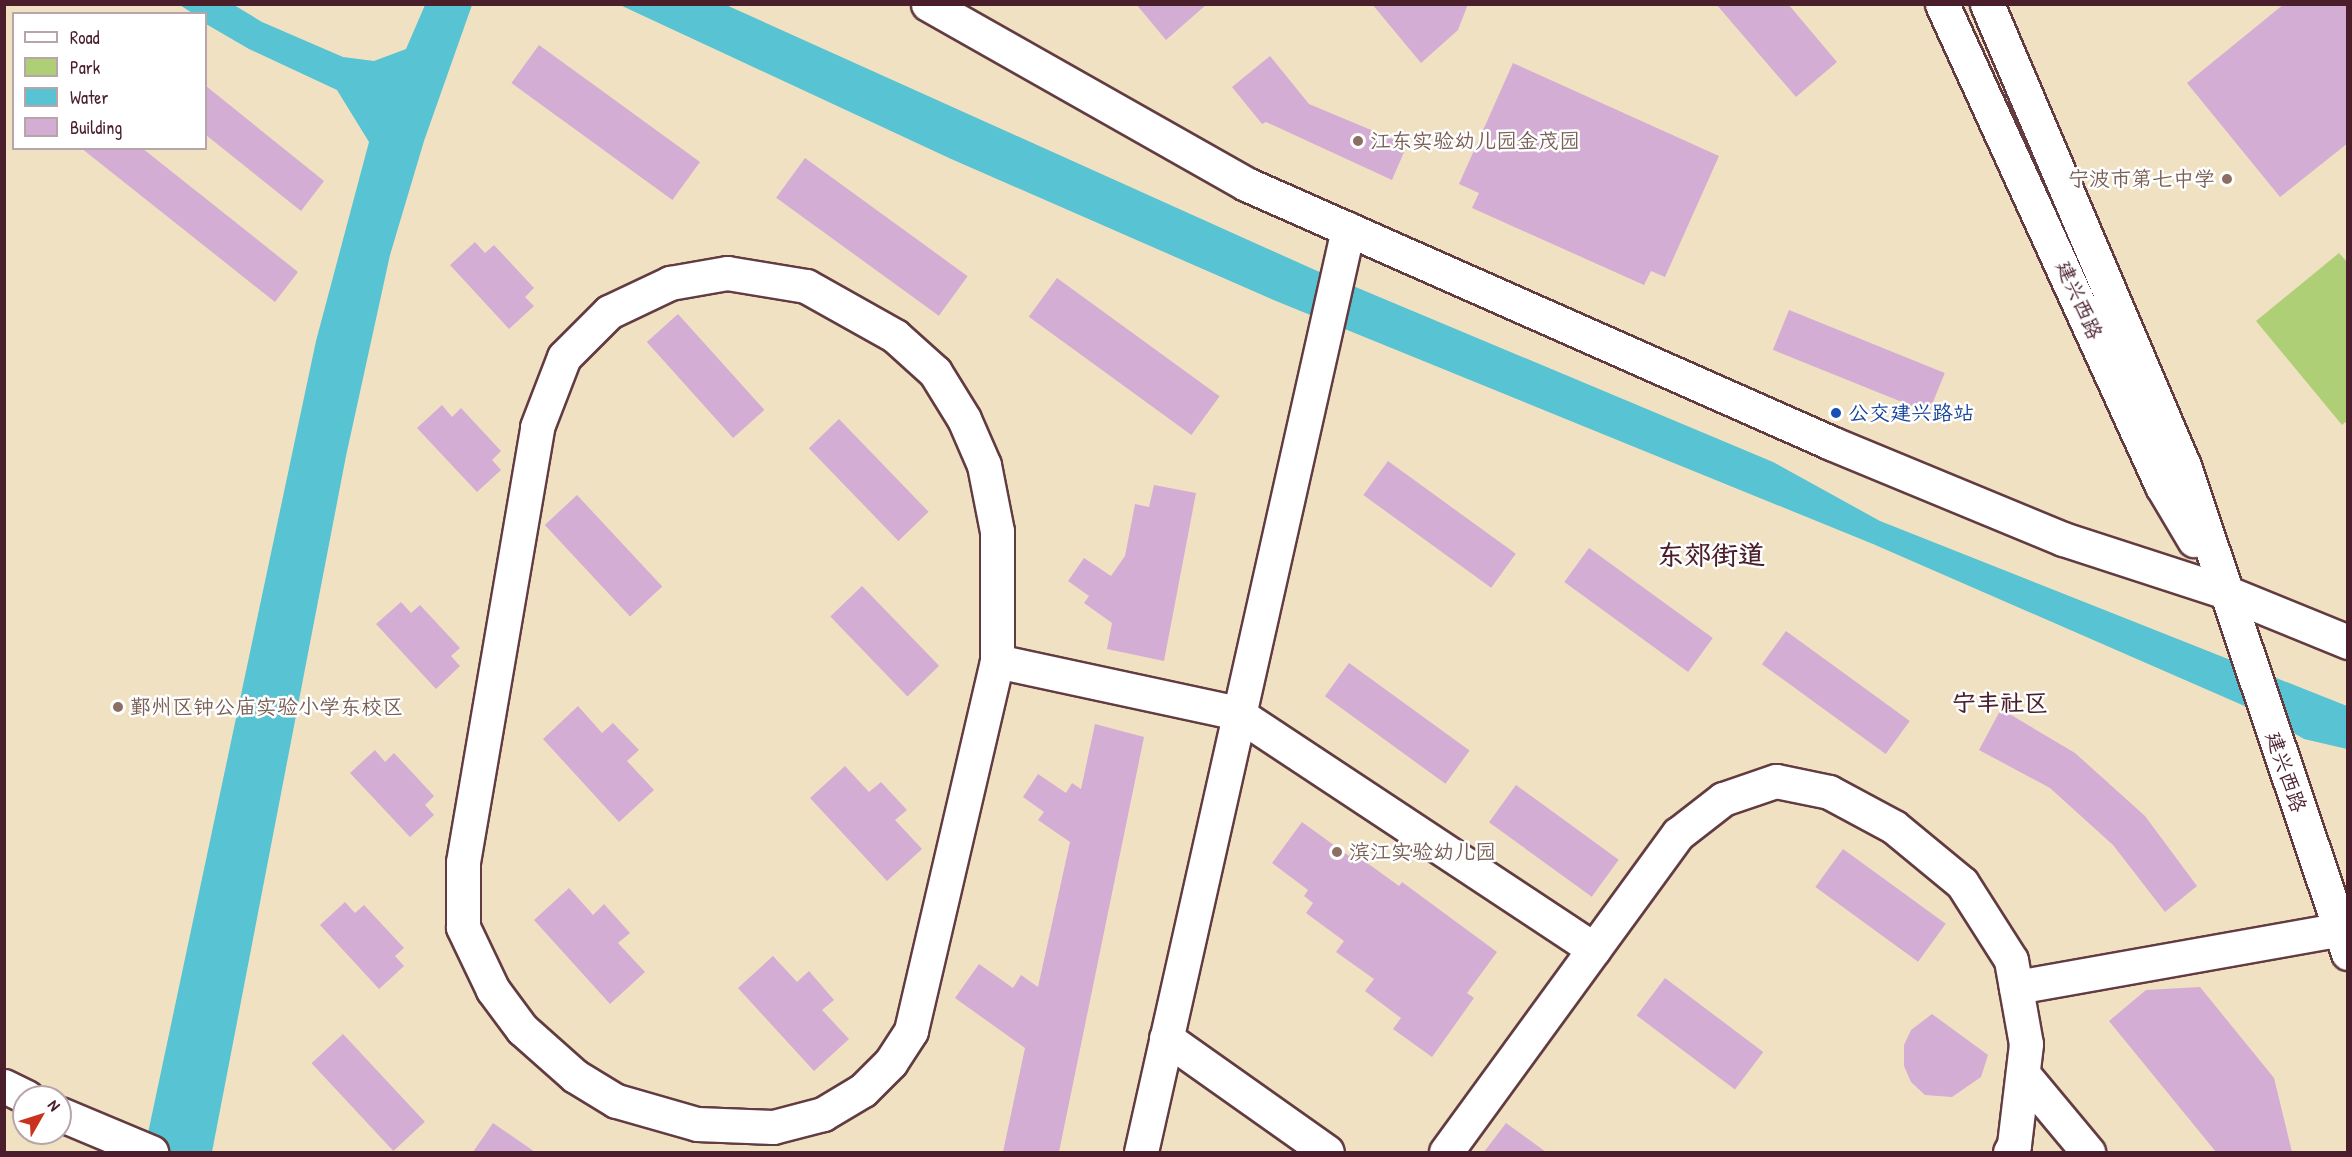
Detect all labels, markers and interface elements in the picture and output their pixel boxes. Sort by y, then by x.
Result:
legend [12,12,207,150]
text: Road [70,25,100,50]
text: Park [70,55,100,80]
text: Water [70,85,108,110]
text: Building [70,115,122,140]
place label: 江东实验幼儿园金茂园 [1370,128,1580,154]
marker: 江东实验幼儿园金茂园 [1351,134,1365,148]
place label: 宁波市第七中学 [2068,166,2215,192]
marker: 宁波市第七中学 [2220,172,2234,186]
street label: 建兴西路 [2050,257,2108,343]
place label: 公交建兴路站 [1848,400,1974,426]
marker: 公交建兴路站 [1829,406,1843,420]
district label: 东郊街道 [1657,539,1765,571]
district label: 宁丰社区 [1952,689,2048,717]
place label: 鄞州区钟公庙实验小学东校区 [130,694,403,720]
marker: 鄞州区钟公庙实验小学东校区 [111,700,125,714]
street label: 建兴西路 [2260,728,2312,816]
place label: 滨江实验幼儿园 [1349,839,1496,865]
marker: 滨江实验幼儿园 [1330,845,1344,859]
north arrow [12,1085,72,1145]
text: N [43,1095,66,1115]

